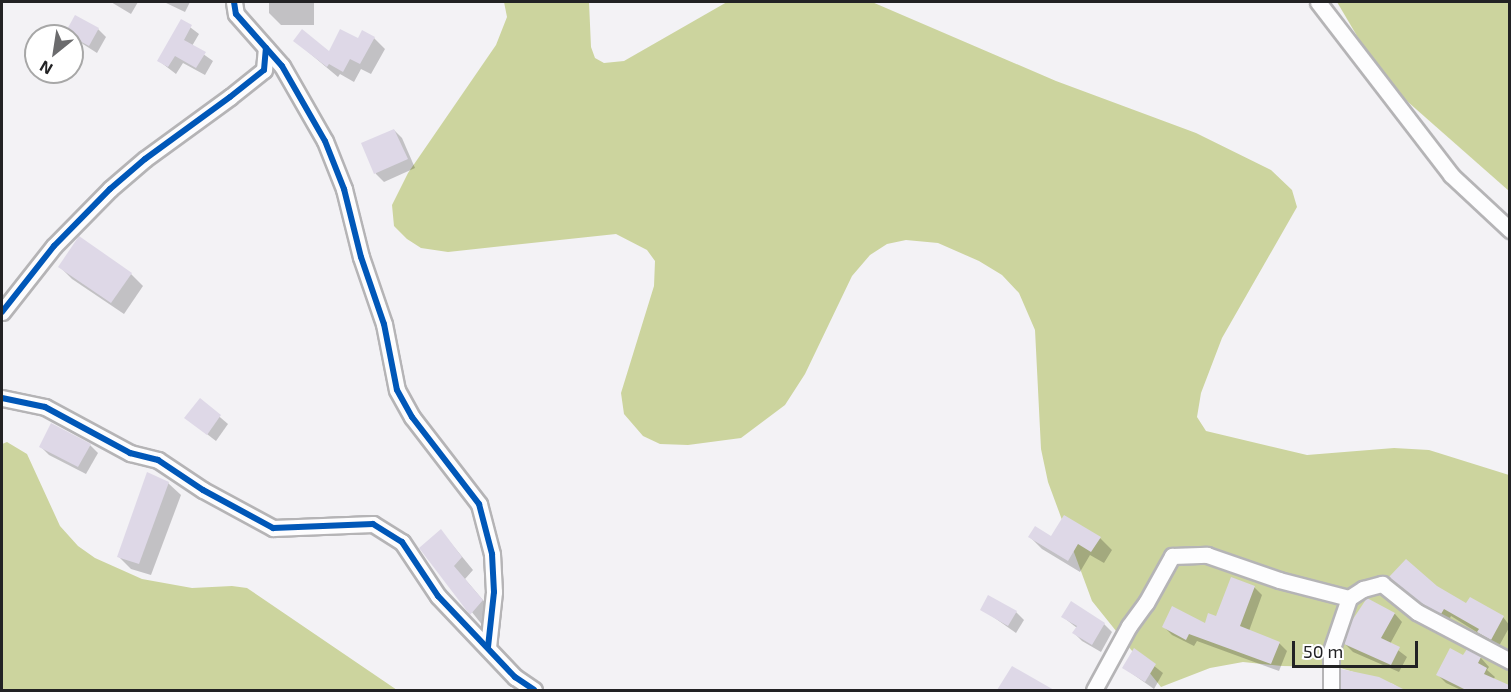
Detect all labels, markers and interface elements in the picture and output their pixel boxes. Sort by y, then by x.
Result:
north arrow [24,24,84,84]
text: N [36,57,56,79]
scale bar [1295,629,1421,667]
text: 50 m [1303,640,1343,662]

